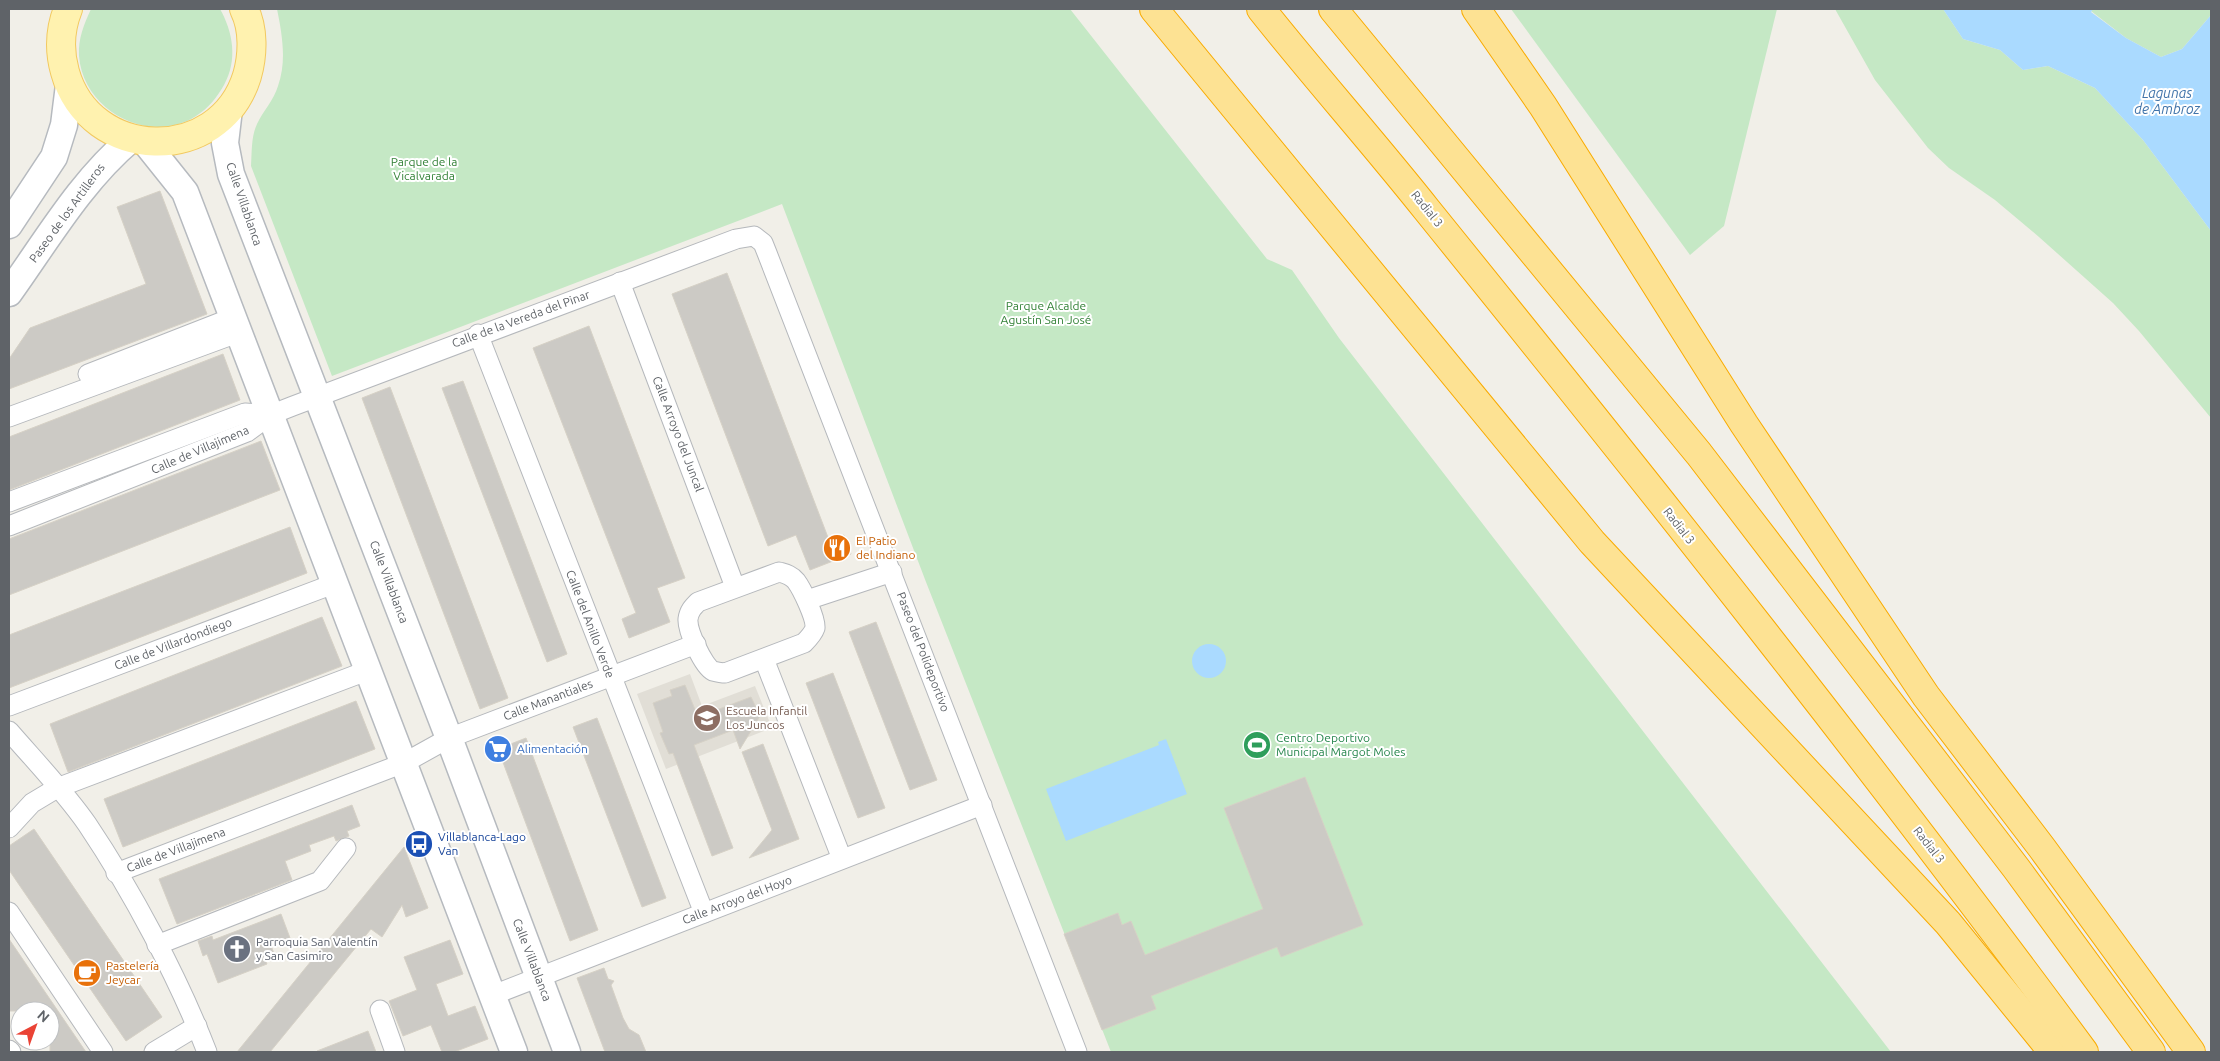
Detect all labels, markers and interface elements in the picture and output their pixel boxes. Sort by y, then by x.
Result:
water label: Lagunas de Ambroz [2134,85,2201,117]
park label: Parque de la Vicalvarada [391,155,457,182]
street label: Calle Villablanca [224,160,265,247]
street label: Paseo de los Artilleros [26,161,107,265]
street label: Radial 3 [1409,188,1446,229]
street label: Calle de la Vereda del Pinar [450,287,592,350]
park label: Parque Alcalde Agustín San José [1001,299,1091,326]
street label: Calle Arroyo del Juncal [650,374,707,493]
street label: Calle de Villajimena [149,423,251,476]
street label: Radial 3 [1661,505,1698,546]
restaurant icon: El Patio del Indiano [822,533,852,563]
place label: El Patio del Indiano [856,534,915,561]
street label: Calle Villablanca [368,539,411,625]
street label: Calle del Anillo Verde [564,568,617,680]
street label: Paseo del Polideportivo [895,590,952,714]
street label: Calle de Villardondiego [112,615,233,672]
street label: Calle Manantiales [501,677,594,723]
school or university icon: Escuela Infantil Los Juncos [692,703,722,733]
place label: Escuela Infantil Los Juncos [726,704,807,731]
sports icon: Centro Deportivo Municipal Margot Moles [1242,730,1272,760]
place label: Centro Deportivo Municipal Margot Moles [1276,731,1406,758]
supermarket icon: Alimentación [483,734,513,764]
place label: Alimentación [517,742,588,755]
street label: Radial 3 [1911,824,1948,865]
street label: Calle de Villajimena [125,825,227,874]
bus stop icon: Villablanca-Lago Van [404,829,434,859]
place label: Villablanca-Lago Van [438,830,526,857]
street label: Calle Arroyo del Hoyo [680,873,793,926]
street label: Calle Villablanca [511,917,554,1003]
church icon: Parroquia San Valentín y San Casimiro [222,934,252,964]
place label: Parroquia San Valentín y San Casimiro [256,935,378,962]
cafe icon: Pastelería Jeycar [72,958,102,988]
place label: Pastelería Jeycar [106,959,159,986]
north arrow [10,1001,60,1051]
text: N [34,1007,53,1026]

